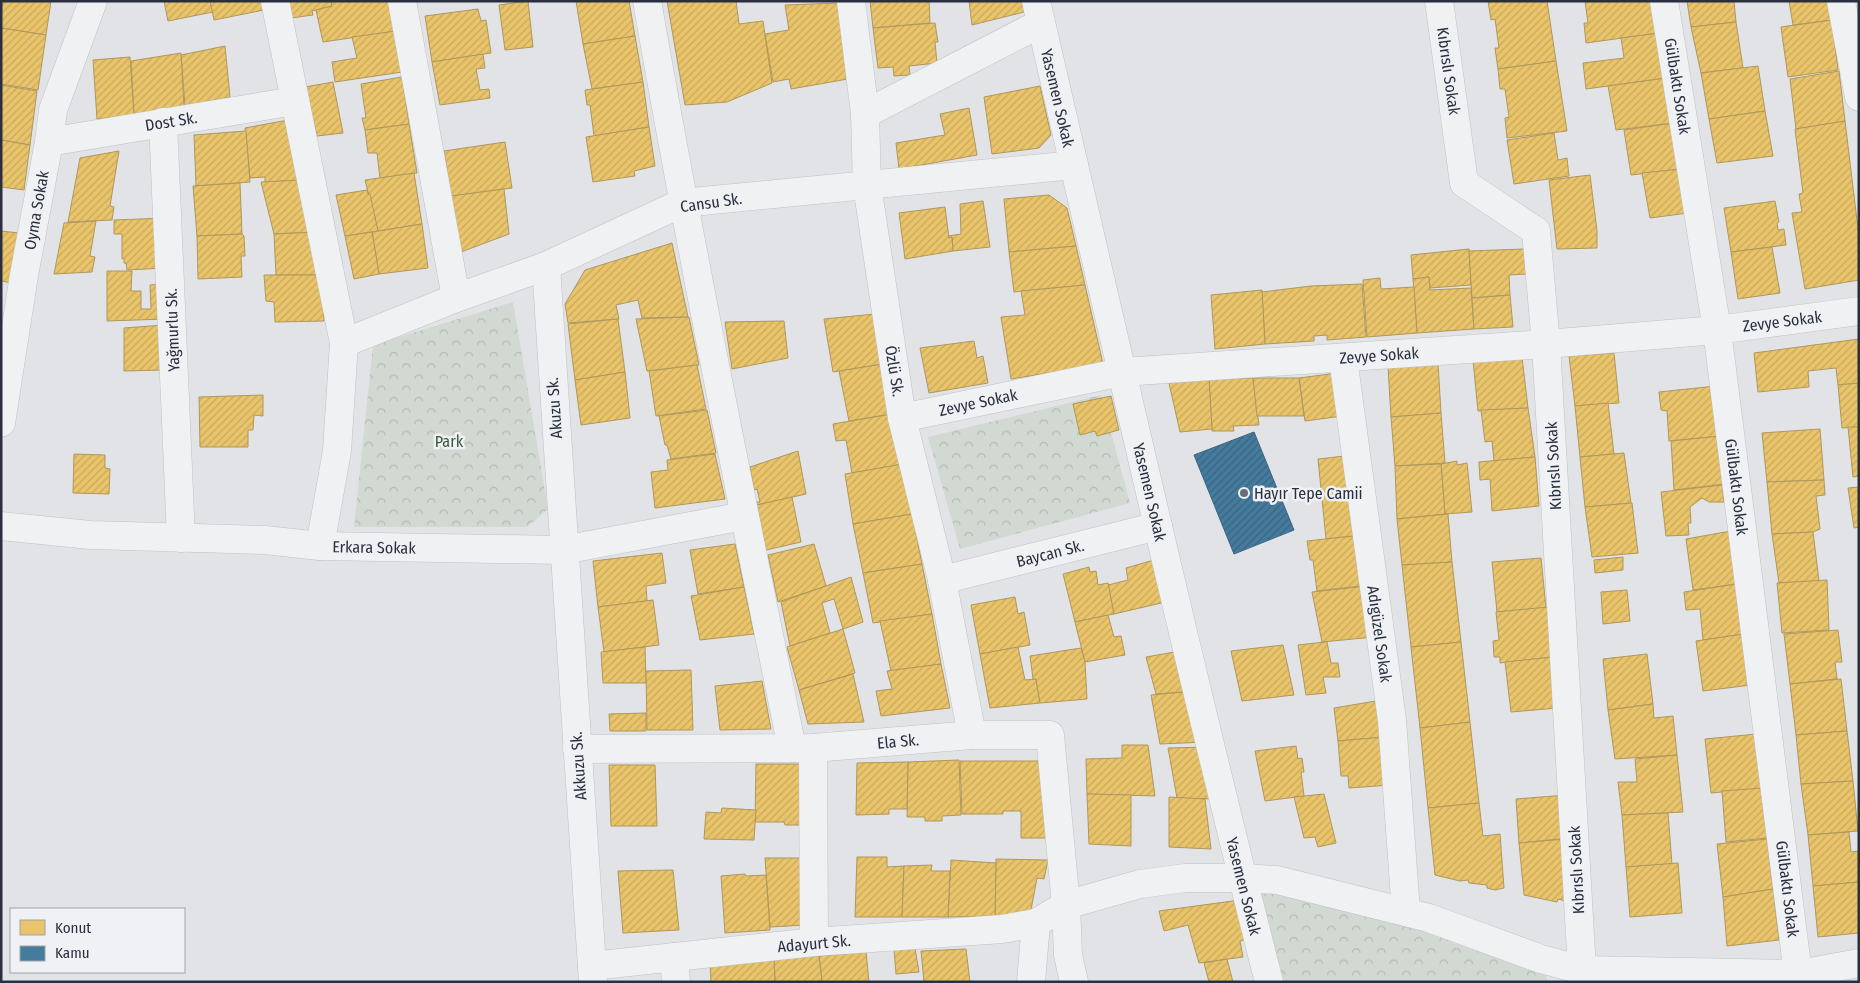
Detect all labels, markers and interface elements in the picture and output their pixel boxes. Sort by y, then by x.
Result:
street label: Kıbrıslı Sokak [1433,26,1464,117]
street label: Gülbaktı Sokak [1661,37,1695,136]
street label: Yasemen Sokak [1037,47,1078,150]
street label: Dost Sk. [144,108,198,135]
street label: Oyma Sokak [20,169,53,251]
street label: Cansu Sk. [679,189,743,216]
street label: Yağmurlu Sk. [162,288,183,372]
street label: Zevye Sokak [1741,307,1823,336]
street label: Zevye Sokak [1339,343,1420,368]
street label: Özlü Sk. [881,344,908,398]
street label: Akuzu Sk. [543,377,566,439]
street label: Zevye Sokak [937,385,1020,420]
street label: Kıbrıslı Sokak [1542,421,1565,511]
park label: Park [435,432,464,451]
street label: Gülbaktı Sokak [1721,438,1752,537]
street label: Yasemen Sokak [1129,441,1170,544]
place label: Hayır Tepe Camii [1254,484,1363,503]
marker: Hayır Tepe Camii [1238,487,1250,499]
street label: Baycan Sk. [1014,536,1086,571]
street label: Erkara Sokak [332,537,416,558]
street label: Adıgüzel Sokak [1363,584,1396,684]
street label: Ela Sk. [876,730,920,753]
street label: Akkuzu Sk. [567,731,590,801]
street label: Kıbrıslı Sokak [1565,825,1588,915]
street label: Yasemen Sokak [1222,835,1265,938]
street label: Gülbaktı Sokak [1772,840,1803,939]
legend [10,908,185,973]
text: Konut [55,919,91,937]
street label: Adayurt Sk. [777,931,851,956]
text: Kamu [55,944,90,962]

